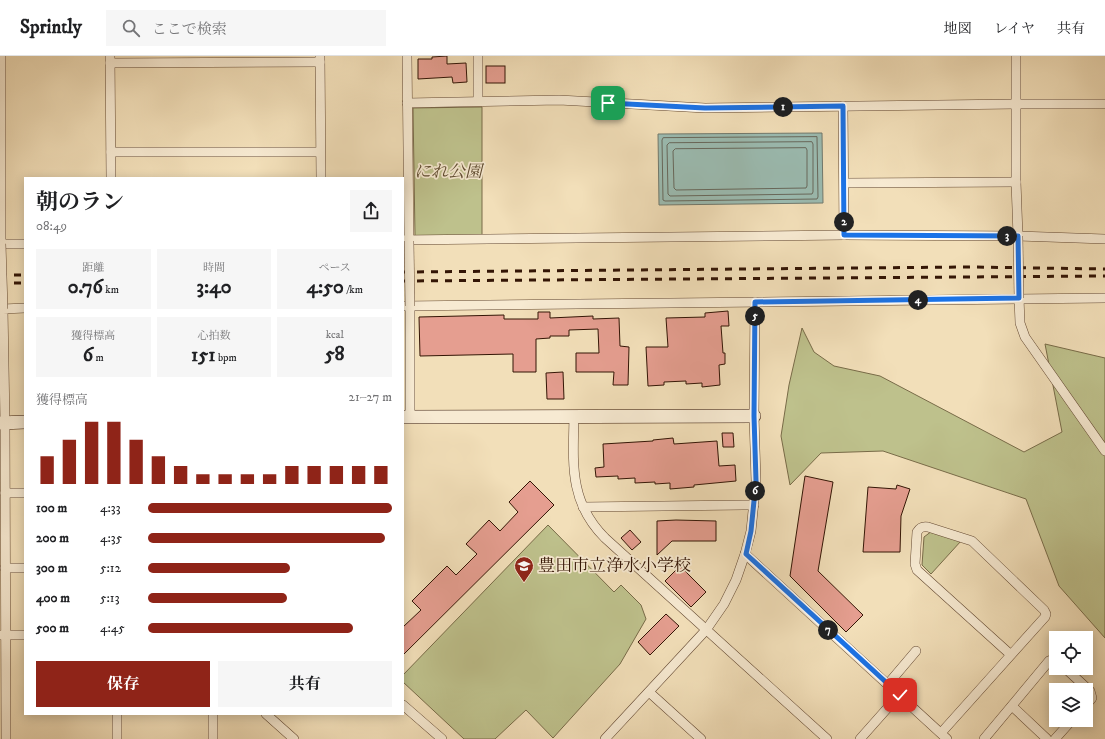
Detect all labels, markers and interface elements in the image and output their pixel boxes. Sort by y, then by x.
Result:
search box [106,10,386,46]
text: Sprintly [20,16,82,39]
icon: search [120,17,142,39]
text: ここで検索 [152,20,227,39]
text: 地図 [944,20,972,38]
text: レイヤ [994,20,1035,38]
text: 共有 [1057,20,1085,38]
pin [591,86,625,120]
icon: arrive [597,92,619,114]
pin: 1 [773,97,793,117]
text: 1 [781,100,785,114]
park label: にれ公園 [414,161,485,183]
text: 朝のラン [36,189,124,216]
button: share [350,190,392,232]
pin: 2 [834,212,854,232]
text: 2 [841,215,847,229]
text: 08:49 [36,218,67,234]
pin: 3 [997,226,1017,246]
text: 3 [1005,229,1009,243]
text: 距離 [82,261,104,275]
text: 時間 [203,261,225,275]
text: ペース [318,261,351,275]
text: 0.76 [68,275,103,300]
text: 3:40 [197,275,231,300]
text: 4:50 [306,275,344,300]
text: km [103,283,119,297]
text: /km [344,283,363,297]
pin: 4 [908,290,928,310]
text: 4 [915,293,921,307]
pin: 5 [745,306,765,326]
text: 5 [752,309,758,323]
text: kcal [326,328,344,342]
text: 獲得標高 [71,329,115,343]
text: 心拍数 [197,329,230,343]
text: 58 [325,342,345,367]
text: 6 [83,343,93,368]
text: 151 [191,343,216,368]
text: m [93,351,104,365]
text: bpm [216,351,237,365]
text: 21–27 m [349,389,392,405]
text: 獲得標高 [36,392,88,408]
pin: 6 [745,481,765,501]
text: 6 [752,484,758,498]
text: 100 m [36,500,67,516]
text: 4:33 [100,500,121,516]
text: 200 m [36,530,69,546]
text: 4:35 [100,530,122,546]
school or university icon: 豊田市立浄水小学校 [513,555,535,583]
place label: 豊田市立浄水小学校 [538,555,691,577]
text: 300 m [36,560,67,576]
text: 5:12 [100,560,121,576]
text: 400 m [36,590,70,606]
text: 5:13 [100,590,119,606]
text: 500 m [36,620,69,636]
text: 4:45 [100,620,125,636]
pin: 7 [818,620,838,640]
text: 7 [825,623,831,637]
map controls [1049,631,1093,727]
button: locate [1049,631,1093,675]
button: 保存 [36,661,210,707]
button: 共有 [218,661,392,707]
pin [883,678,917,712]
button: layers [1049,683,1093,727]
icon: check [889,684,911,706]

